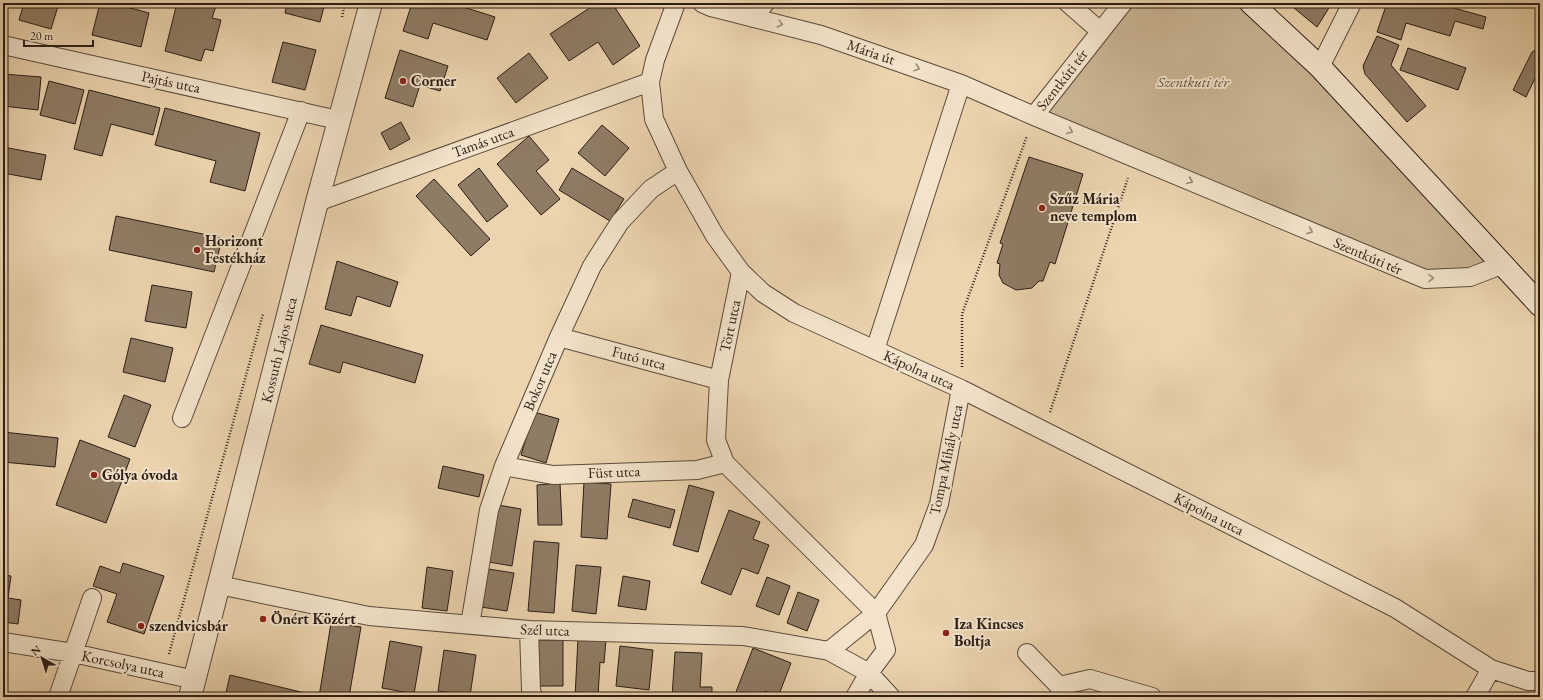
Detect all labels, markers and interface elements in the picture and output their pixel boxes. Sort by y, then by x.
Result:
one-way arrow [777,20,784,28]
scale bar [24,22,93,48]
text: 20 m [30,28,54,44]
street label: Mária út [845,34,898,69]
street label: Szentkúti tér [1032,45,1092,114]
one-way arrow [914,64,921,72]
street label: Pajtás utca [140,66,202,97]
place label: Corner [411,71,457,90]
park label: Szentkuti tér [1156,72,1230,91]
marker: Corner [398,76,408,86]
street label: Tamás utca [449,122,516,161]
one-way arrow [1066,127,1073,135]
one-way arrow [1186,177,1193,185]
place label: Szűz Mária neve templom [1050,189,1137,225]
marker: Szűz Mária neve templom [1037,203,1047,213]
one-way arrow [1306,227,1313,235]
place label: Horizont Festékház [205,231,266,267]
street label: Szentkúti tér [1331,233,1406,279]
marker: Horizont Festékház [192,245,202,255]
one-way arrow [1428,274,1434,283]
street label: Kossuth Lajos utca [256,295,301,405]
street label: Tört utca [715,298,744,354]
street label: Futó utca [610,341,668,374]
street label: Kápolna utca [881,345,958,394]
street label: Bokor utca [518,348,561,413]
street label: Tompa Mihály utca [925,403,967,517]
street label: Füst utca [587,461,641,482]
place label: Gólya óvoda [102,465,178,484]
marker: Gólya óvoda [89,470,99,480]
street label: Kápolna utca [1171,488,1247,539]
place label: Önért Közért [271,609,356,628]
marker: Önért Közért [258,614,268,624]
place label: Iza Kincses Boltja [954,614,1024,650]
place label: szendvicsbár [149,616,229,635]
street label: Szél utca [520,619,570,640]
marker: szendvicsbár [136,621,146,631]
marker: Iza Kincses Boltja [941,628,951,638]
north arrow [22,638,62,678]
text: N [28,642,44,658]
street label: Korcsolya utca [80,645,166,682]

